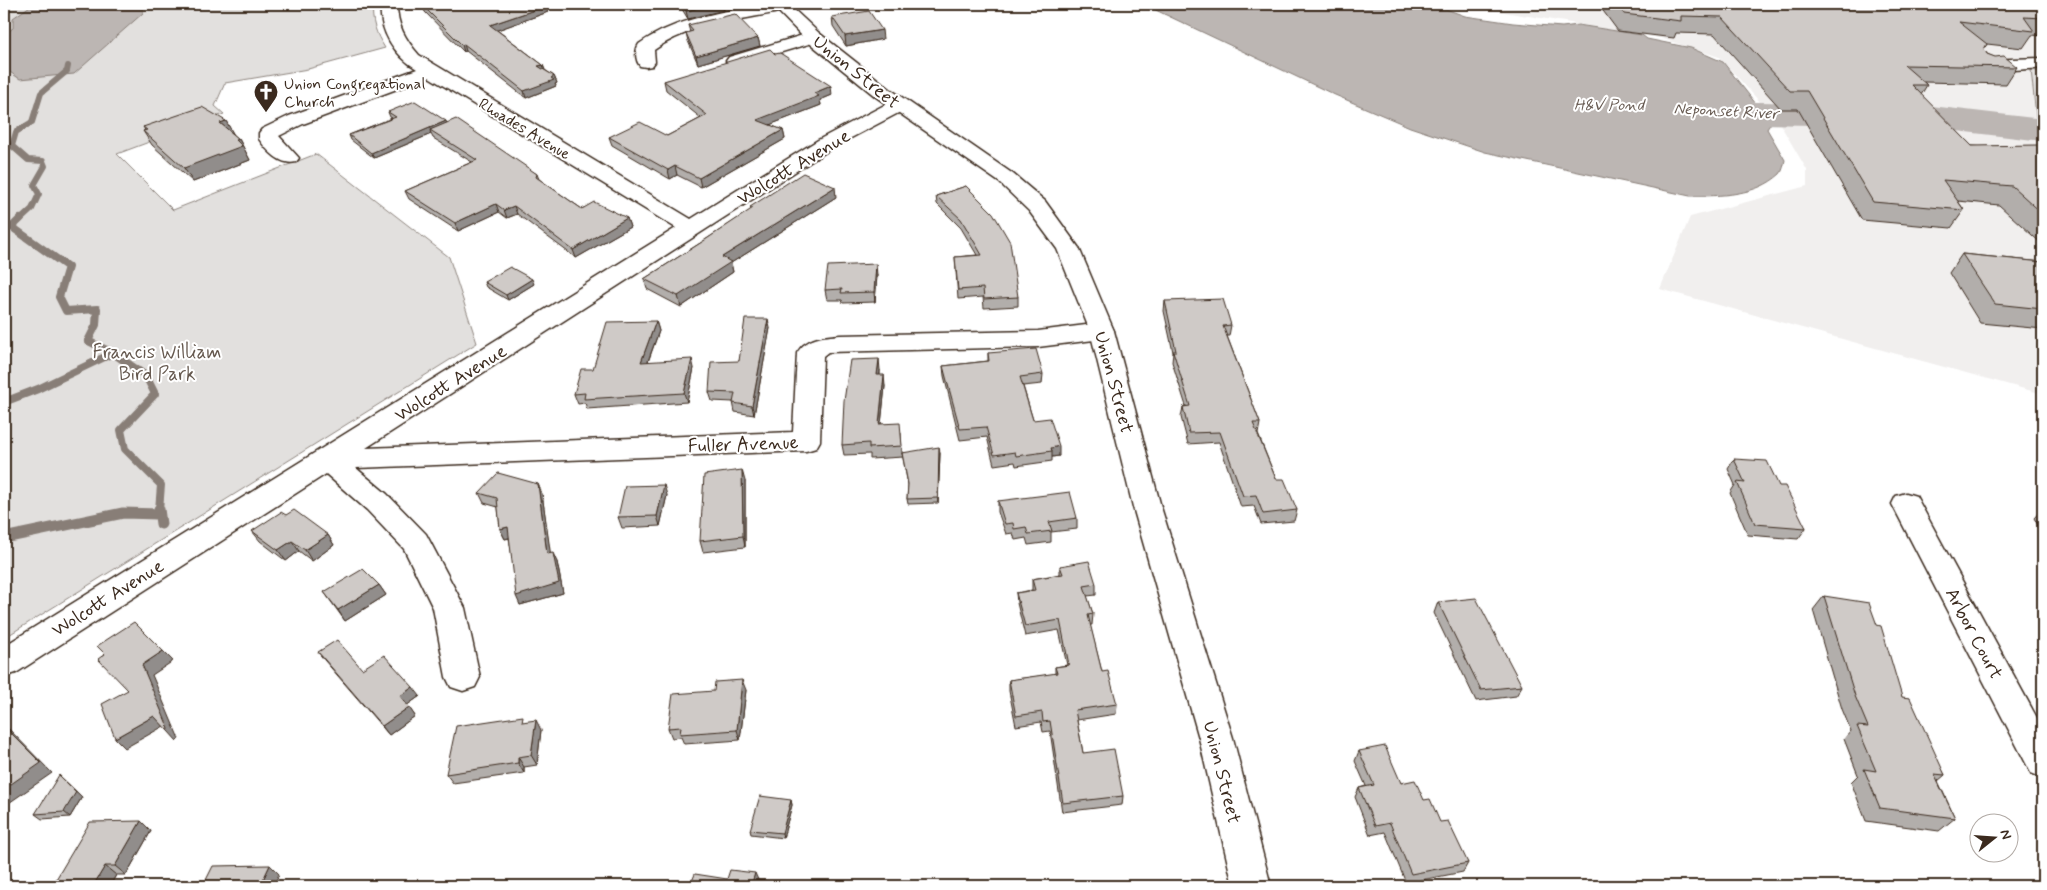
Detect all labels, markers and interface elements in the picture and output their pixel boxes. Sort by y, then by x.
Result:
street label: Union Street [807,29,905,115]
place label: Union Congregational Church [284,74,425,113]
church icon: Union Congregational Church [253,79,279,113]
street label: Rhoades Avenue [474,94,575,165]
water label: H&V Pond [1574,95,1646,116]
water label: Neponset River [1673,98,1781,125]
street label: Wolcott Avenue [732,124,855,211]
street label: Union Street [1088,328,1139,436]
street label: Wolcott Avenue [390,339,512,428]
park label: Francis William Bird Park [93,340,221,387]
street label: Fuller Avenue [687,430,799,459]
street label: Wolcott Avenue [47,554,169,643]
street label: Arbor Court [1939,584,2008,684]
street label: Union Street [1197,718,1246,826]
north arrow [1970,812,2020,862]
text: N [1996,827,2015,842]

